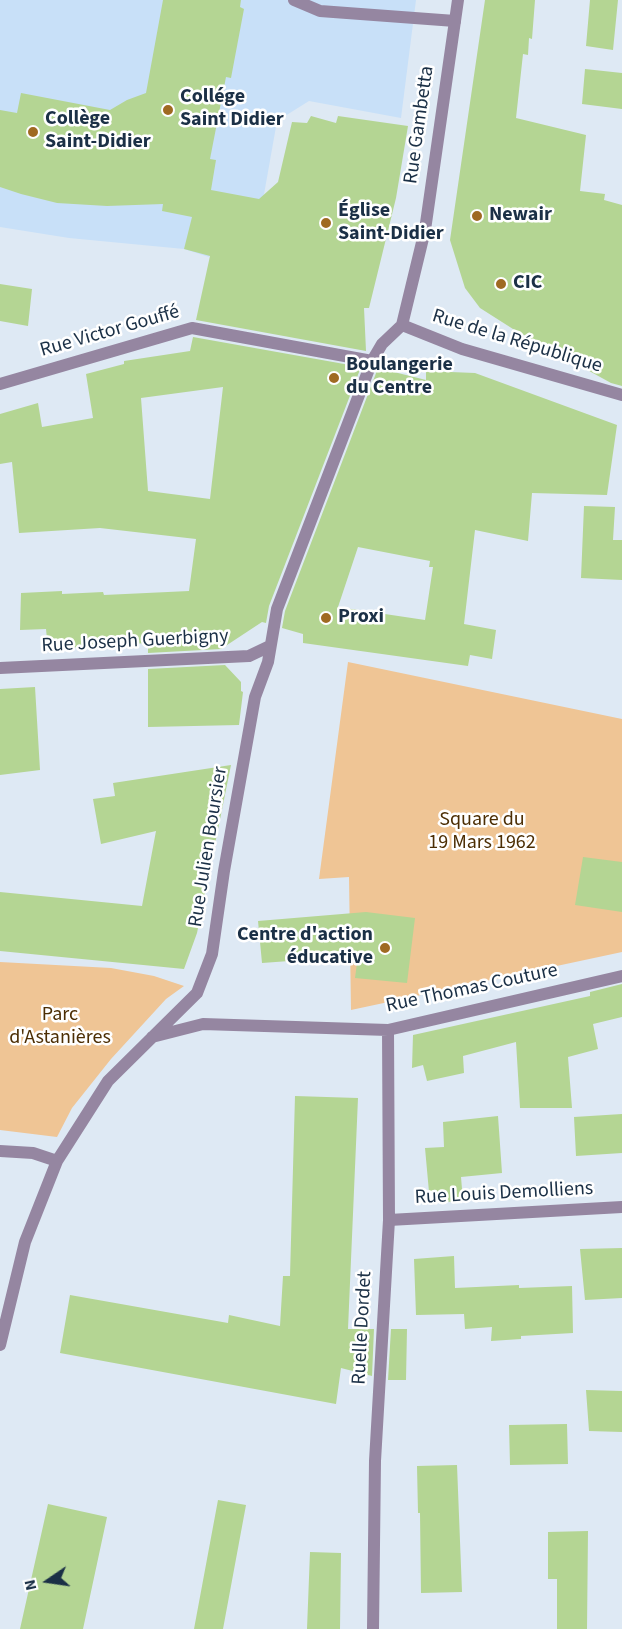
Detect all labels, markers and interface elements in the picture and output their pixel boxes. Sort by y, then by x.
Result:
street label: Rue Gambetta [400,65,440,185]
place label: Collége Saint Didier [180,86,284,133]
marker: Collége Saint Didier [161,103,175,117]
place label: Collège Saint-Didier [45,108,151,155]
marker: Collège Saint-Didier [26,125,40,139]
place label: Église Saint-Didier [338,200,444,247]
place label: Newair [489,204,552,228]
marker: Newair [470,209,484,223]
marker: Église Saint-Didier [319,216,333,230]
place label: CIC [513,272,542,296]
marker: CIC [494,277,508,291]
street label: Rue Victor Gouffé [38,301,182,363]
street label: Rue de la République [429,305,605,379]
place label: Boulangerie du Centre [346,354,453,401]
marker: Boulangerie du Centre [327,371,341,385]
place label: Proxi [338,606,384,630]
marker: Proxi [319,611,333,625]
street label: Rue Joseph Guerbigny [41,625,229,659]
street label: Rue Julien Boursier [184,765,234,929]
park label: Square du 19 Mars 1962 [428,809,536,856]
place label: Centre d'action éducative [237,924,373,971]
marker: Centre d'action éducative [378,941,392,955]
street label: Rue Thomas Couture [384,959,560,1019]
park label: Parc d'Astanières [9,1004,111,1051]
street label: Rue Louis Demolliens [414,1177,594,1211]
street label: Ruelle Dordet [348,1271,378,1385]
north arrow [18,1551,78,1611]
text: N [19,1577,42,1593]

